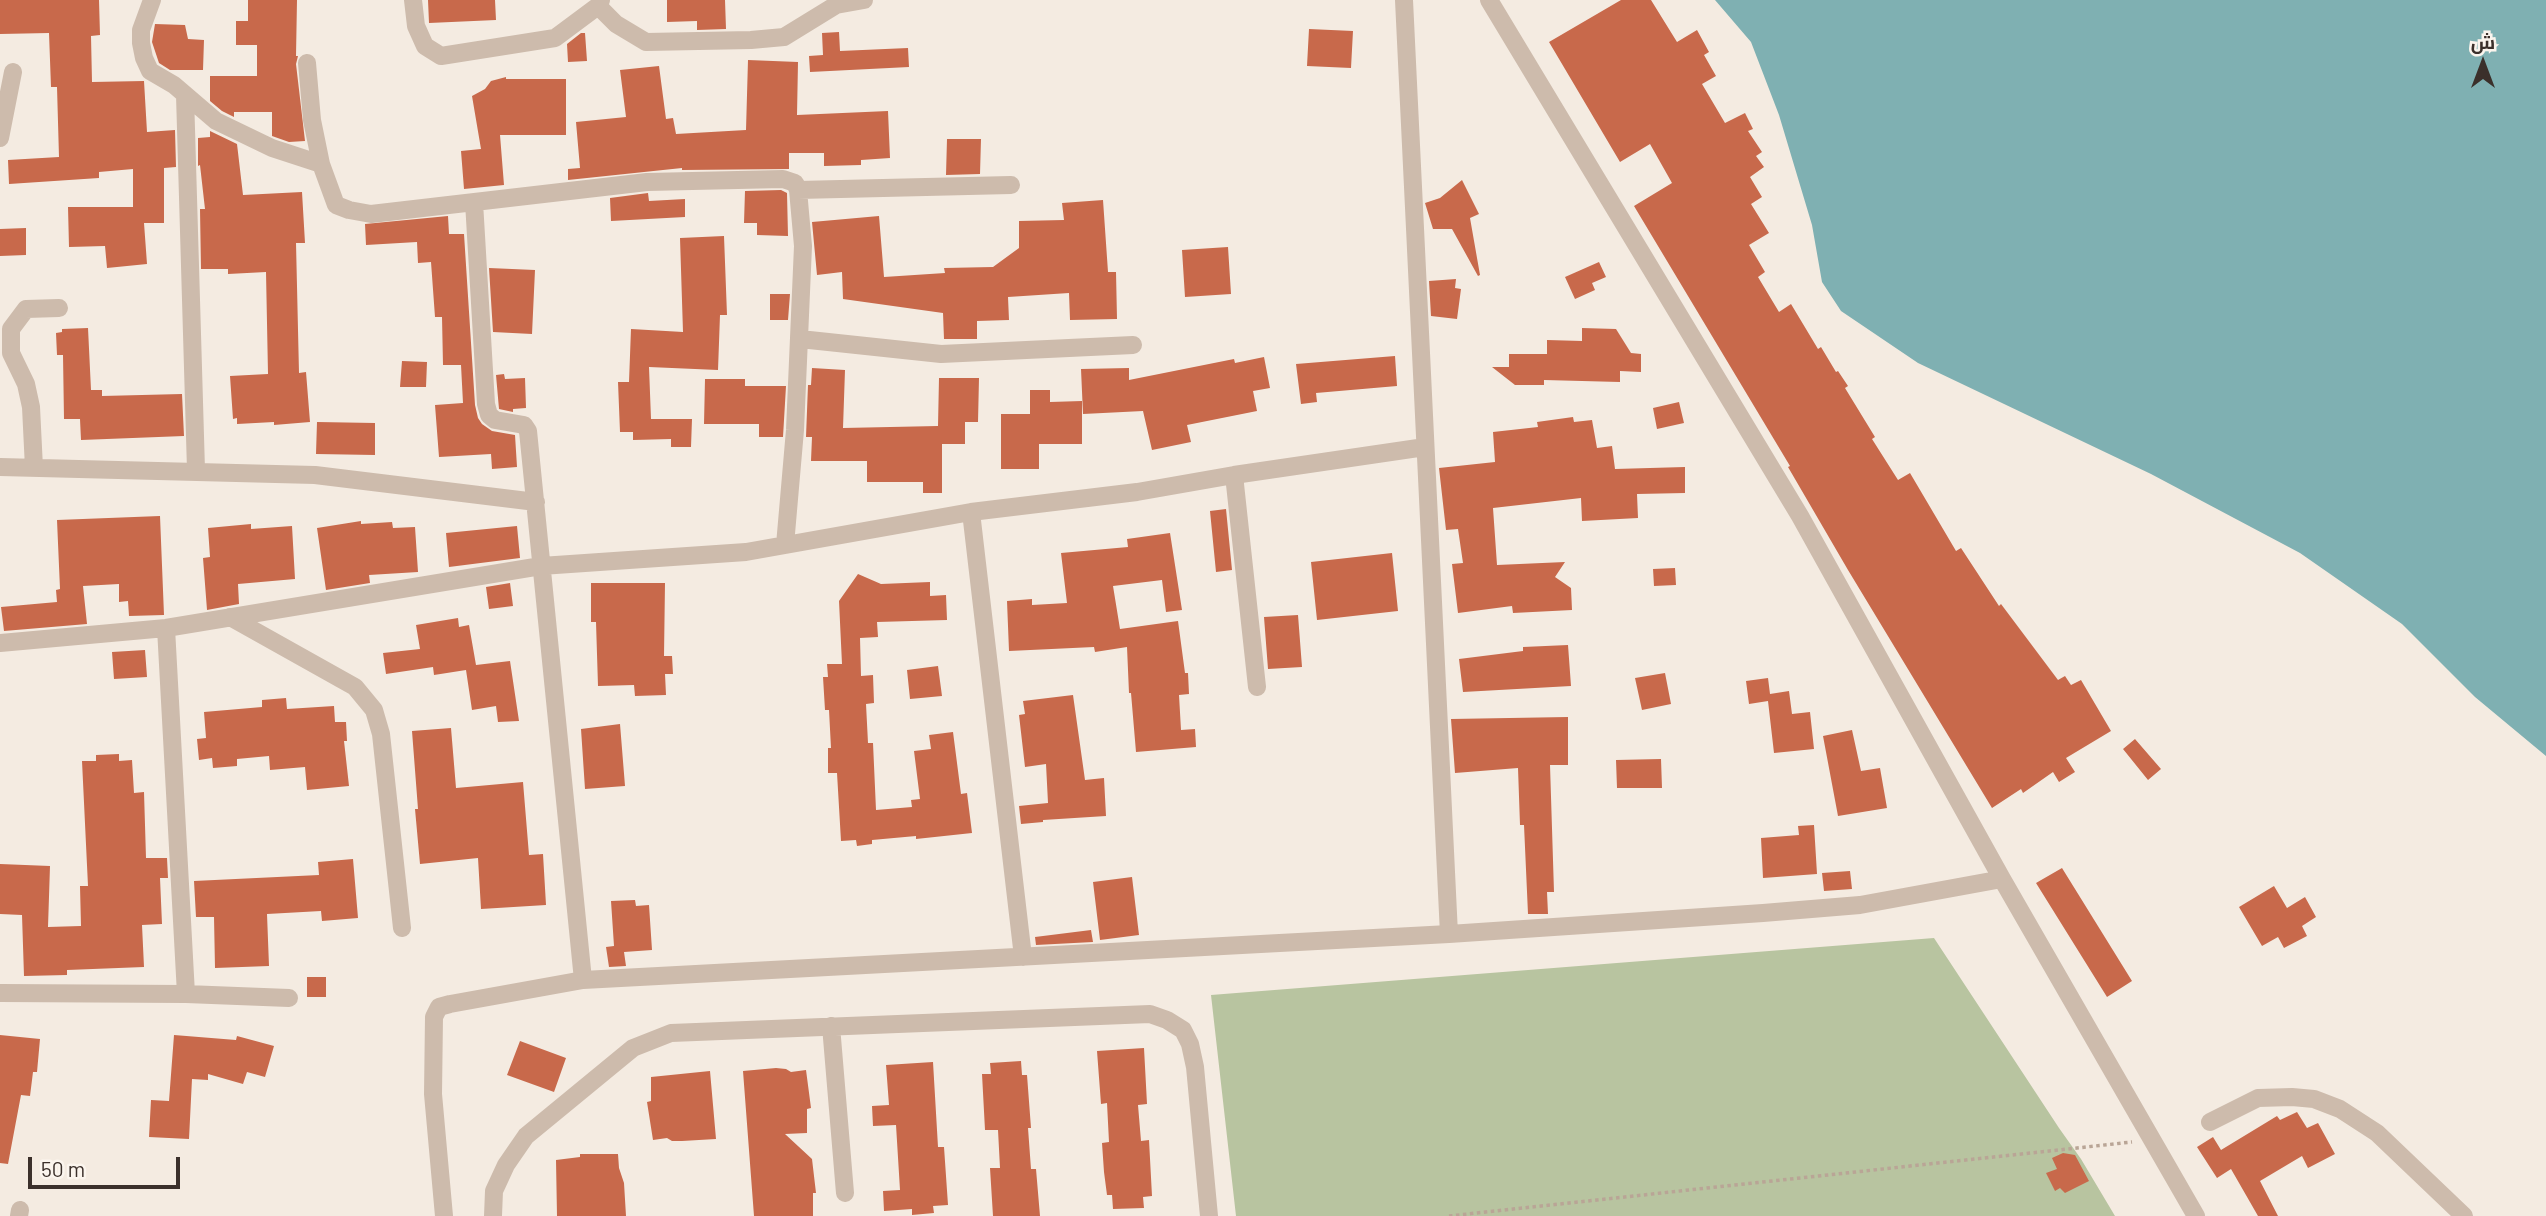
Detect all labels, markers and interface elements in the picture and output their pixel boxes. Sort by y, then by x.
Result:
north arrow [2448,28,2518,98]
text: ش [2471,30,2495,53]
scale bar [32,1142,184,1186]
text: 50 m [41,1156,85,1181]

